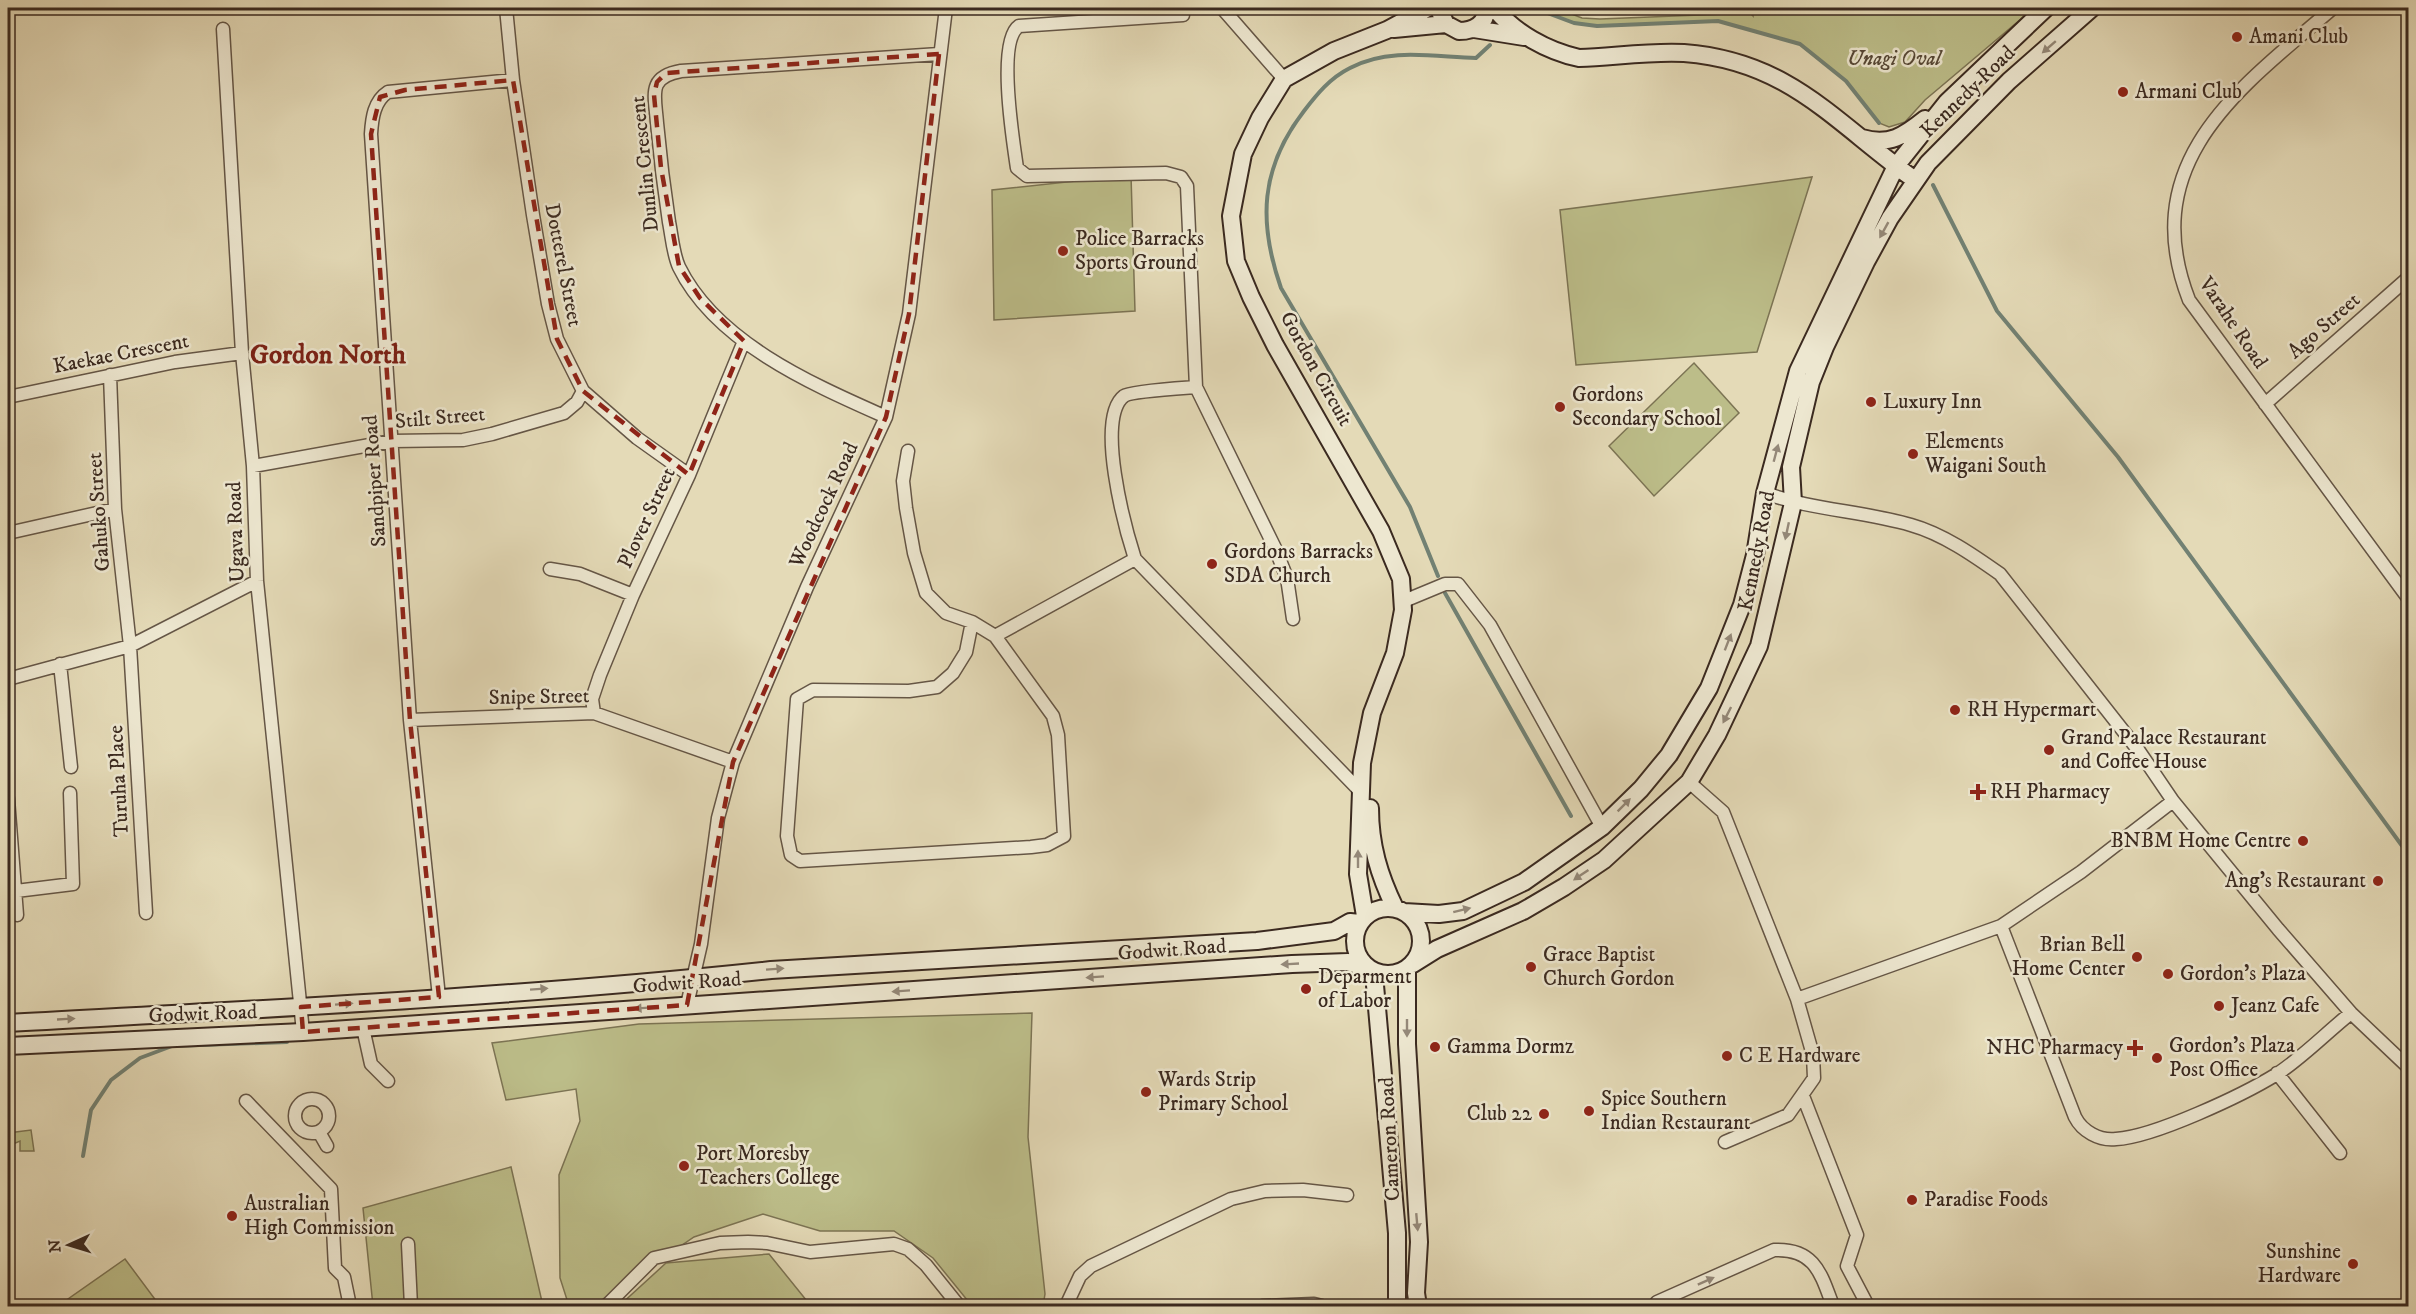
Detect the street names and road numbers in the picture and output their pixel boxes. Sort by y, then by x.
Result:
street label: Kennedy Road [1915,40,2021,144]
street label: Dunlin Crescent [625,94,665,233]
street label: Dotterel Street [538,201,588,329]
street label: Varahe Road [2192,271,2273,374]
street label: Ago Street [2282,287,2366,365]
street label: Gordon Circuit [1274,307,1358,431]
street label: Kaekae Crescent [51,328,191,380]
street label: Stilt Street [394,401,486,435]
street label: Sandpiper Road [357,414,393,548]
street label: Woodcock Road [783,437,865,573]
street label: Gahuko Street [82,451,116,572]
street label: Plover Street [612,463,682,573]
street label: Ugava Road [221,481,251,583]
street label: Kennedy Road [1733,488,1782,613]
street label: Snipe Street [488,683,590,711]
street label: Turuha Place [103,724,135,838]
street label: Godwit Road [1117,933,1228,967]
street label: Godwit Road [632,966,743,1000]
street label: Godwit Road [148,999,258,1029]
street label: Cameron Road [1374,1076,1406,1202]

